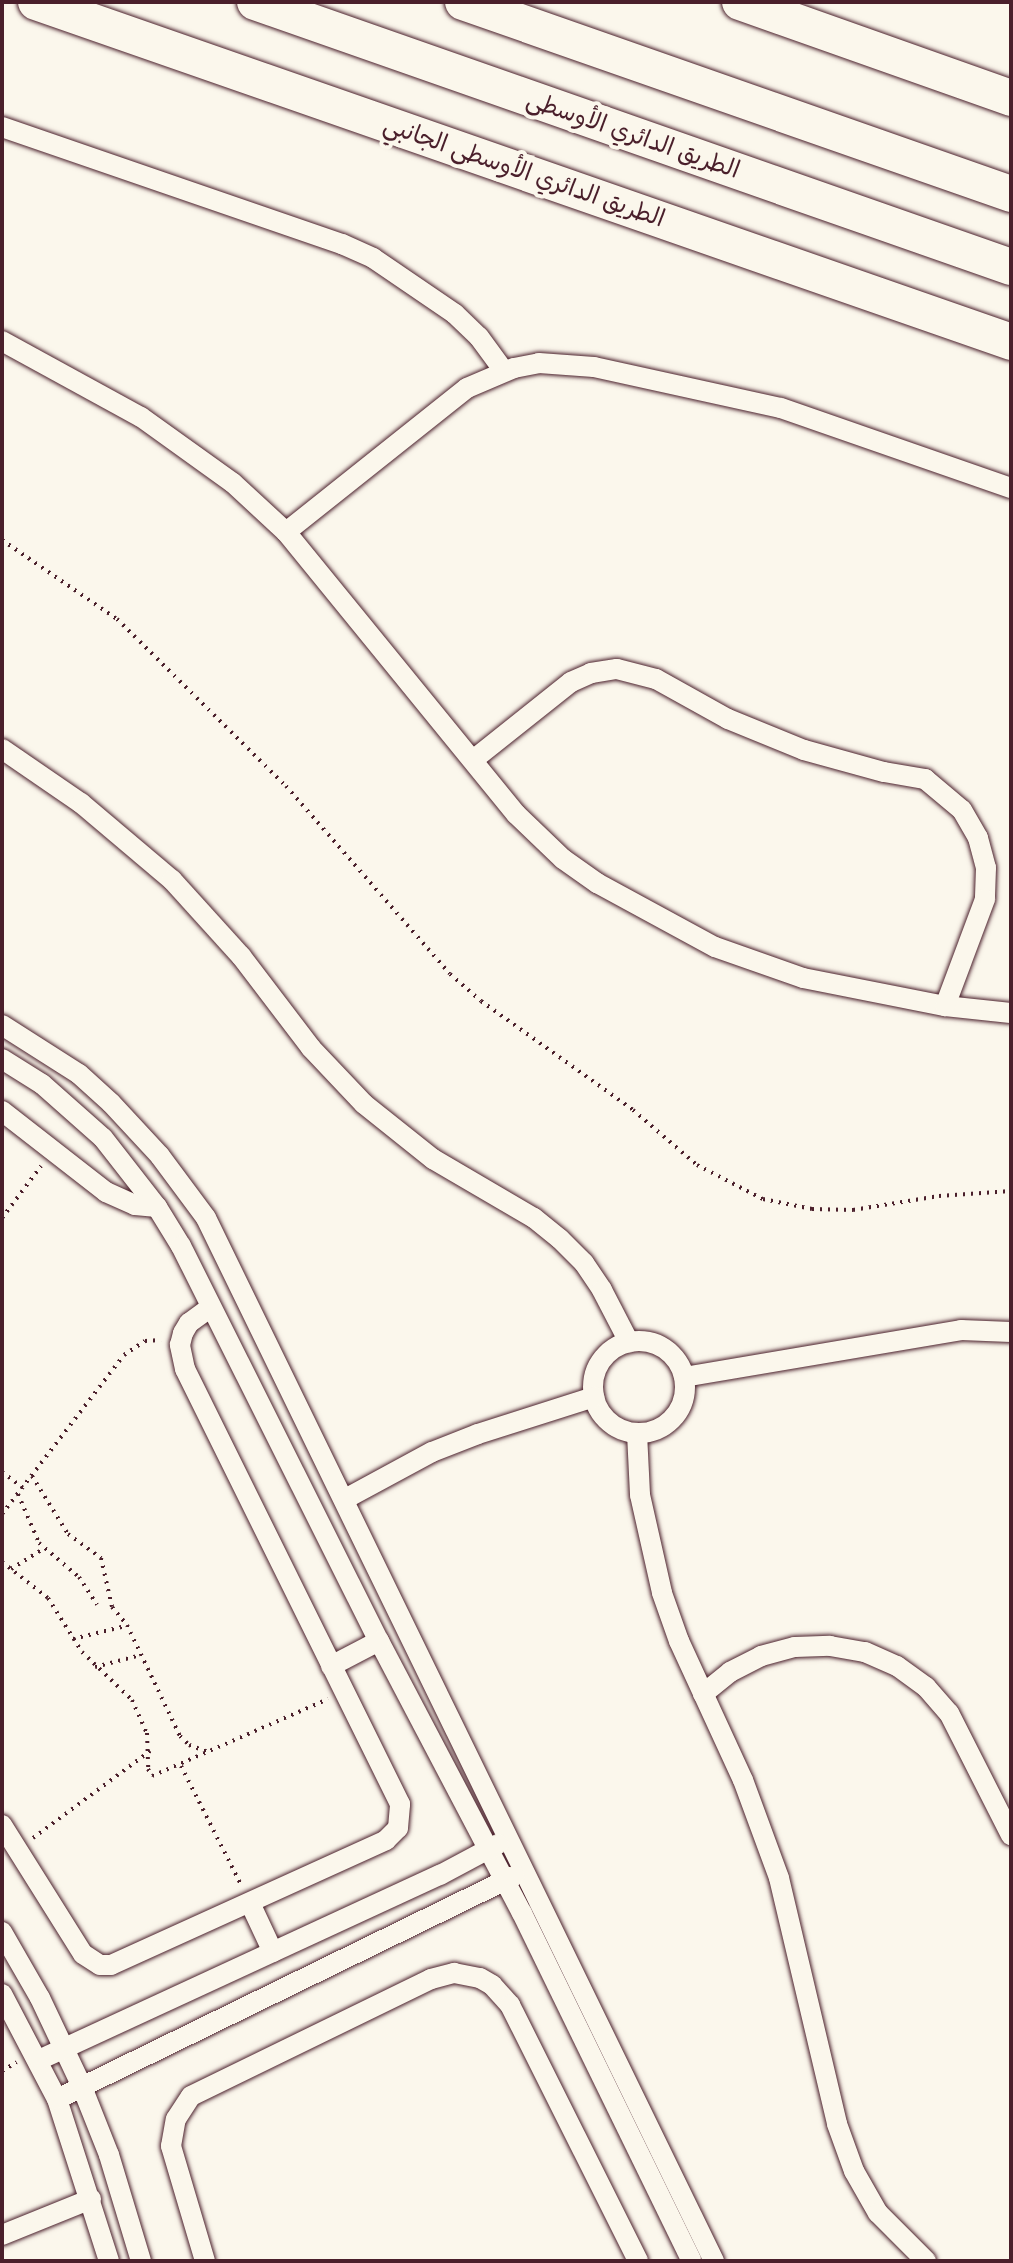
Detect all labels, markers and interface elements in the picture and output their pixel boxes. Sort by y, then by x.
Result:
street label: الطريق الدائري الأوسطى [523,85,743,185]
street label: الطريق الدائري الأوسطى الجانبي [380,110,668,234]

